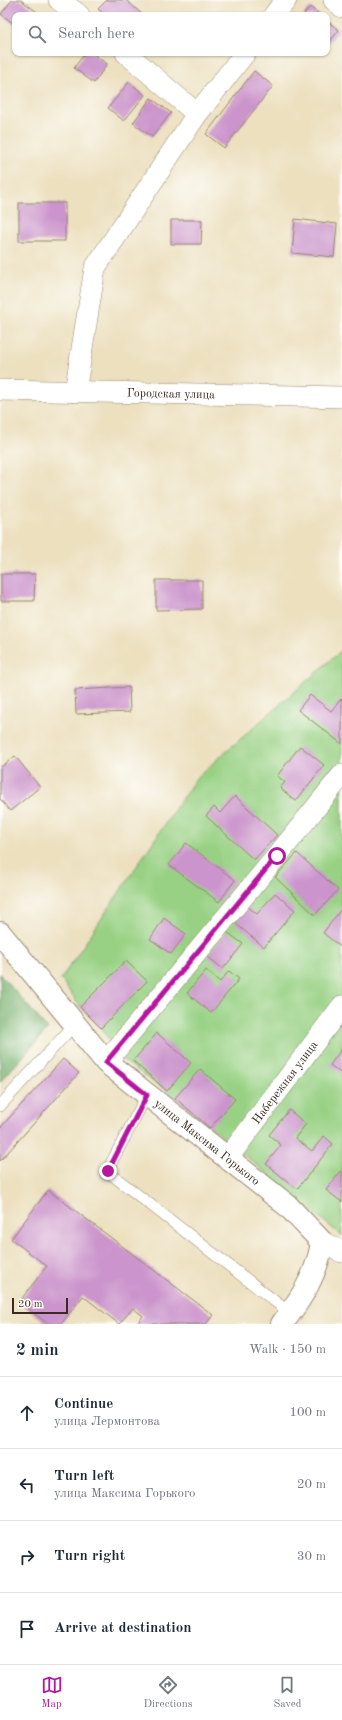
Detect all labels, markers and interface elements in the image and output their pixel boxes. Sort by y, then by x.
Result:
search box [12,12,330,56]
icon: search [26,23,48,45]
text: Search here [58,27,135,42]
street label: Городская улица [127,388,215,401]
route start [268,847,286,865]
street label: Набережная улица [251,1039,320,1126]
street label: улица Максима Горького [152,1098,262,1188]
route end [99,1162,117,1180]
scale bar [12,1296,68,1315]
text: 20 m [18,1299,43,1310]
text: 2 min [16,1342,59,1359]
text: Walk · 150 m [249,1343,326,1356]
text: Continue [54,1397,113,1412]
icon: ahead [16,1402,38,1424]
text: 100 m [289,1406,326,1419]
text: улица Лермонтова [54,1415,160,1428]
text: Turn left [54,1469,114,1484]
icon: left [16,1474,38,1496]
text: 20 m [297,1478,326,1491]
text: улица Максима Горького [54,1487,195,1500]
icon: right [16,1546,38,1568]
text: Turn right [54,1549,125,1564]
text: 30 m [297,1550,326,1563]
icon: arrive [16,1618,38,1640]
text: Arrive at destination [54,1621,192,1636]
tab: Map [41,1674,63,1712]
tab: Directions [144,1674,192,1712]
tab: Saved [273,1674,301,1712]

